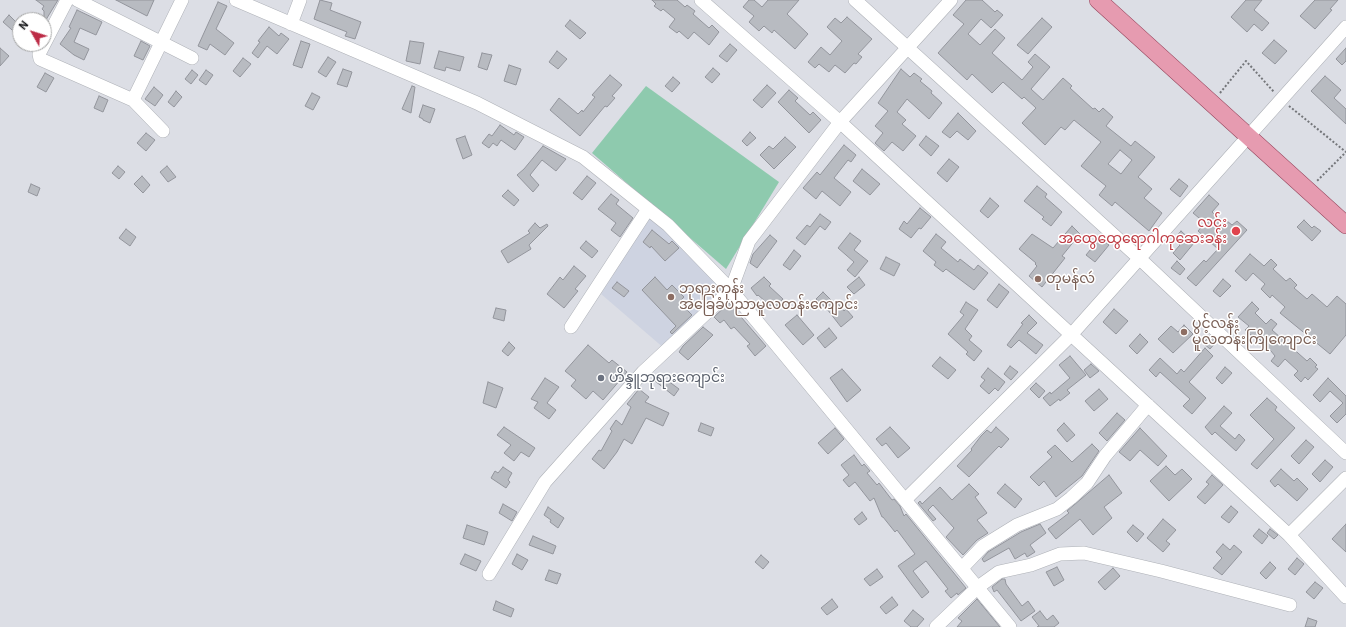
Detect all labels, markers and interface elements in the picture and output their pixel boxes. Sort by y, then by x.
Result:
north arrow [12,12,52,52]
text: N [16,18,31,33]
place label: လင်း အထွေထွေရောဂါကုဆေးခန်း [1058,215,1227,248]
marker: လင်း အထွေထွေရောဂါကုဆေးခန်း [1230,225,1242,237]
place label: တုမန်လဴ [1046,271,1095,287]
marker: တုမန်လဴ [1033,274,1043,284]
place label: ဘုရားကုန်း အခြေခံပညာမူလတန်းကျောင်း [679,281,858,314]
marker: ဘုရားကုန်း အခြေခံပညာမူလတန်းကျောင်း [666,292,676,302]
place label: ပွင့်လန်း မူလတန်းကြိုကျောင်း [1192,316,1317,348]
marker: ပွင့်လန်း မူလတန်းကြိုကျောင်း [1179,327,1189,337]
place label: ဟိန္ဒူဘုရားကျောင်း [609,370,725,386]
marker: ဟိန္ဒူဘုရားကျောင်း [596,373,606,383]

